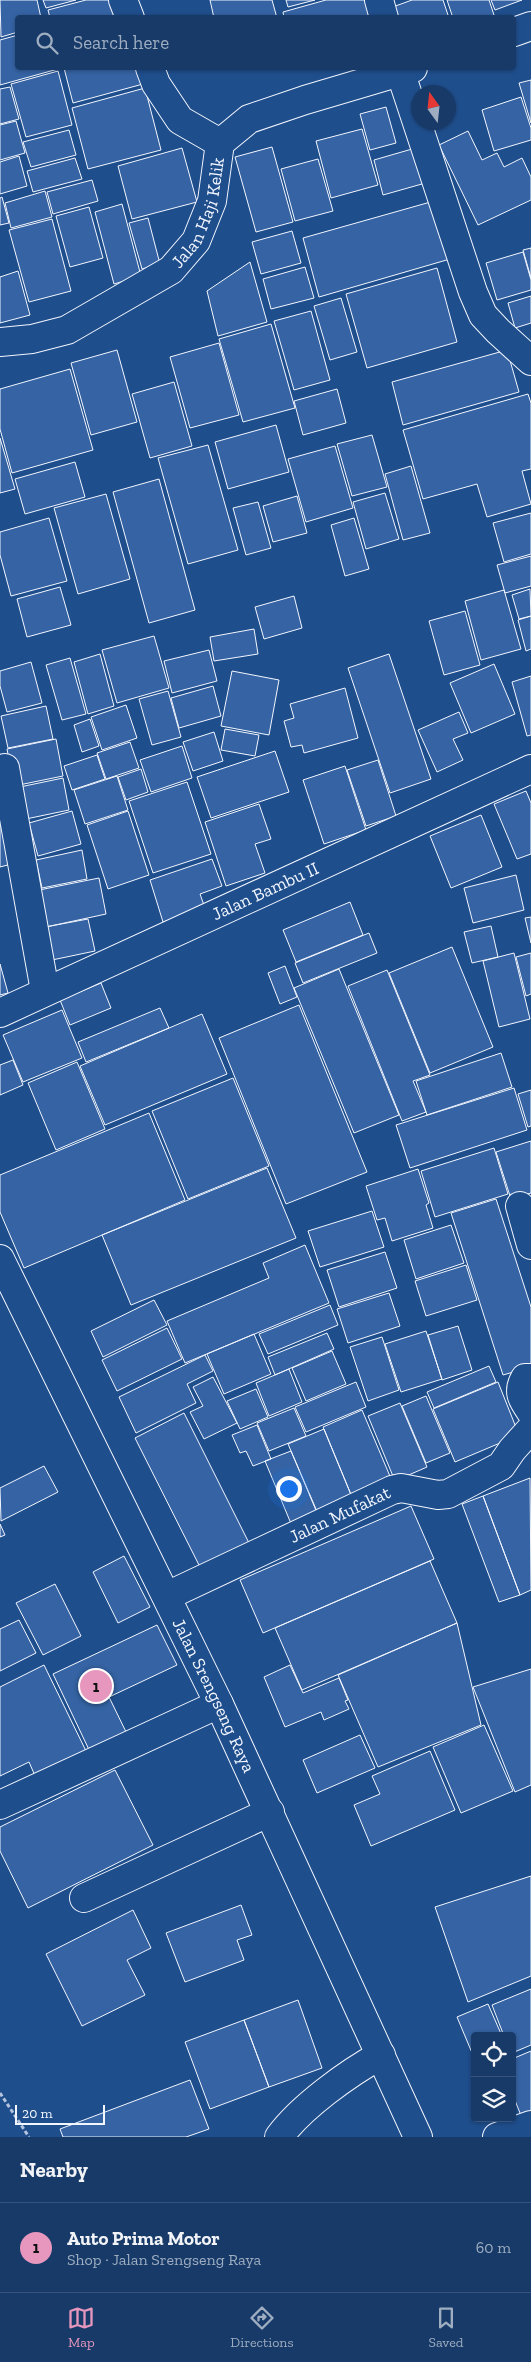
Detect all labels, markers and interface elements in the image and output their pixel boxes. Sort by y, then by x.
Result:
search box [15,15,516,70]
icon: search [33,29,61,57]
text: Search here [73,31,169,54]
north arrow [411,85,456,130]
street label: Jalan Haji Kelik [167,155,229,273]
street label: Jalan Bambu II [209,857,322,925]
your location [276,1476,302,1502]
street label: Jalan Mufakat [286,1481,394,1548]
street label: Jalan Srengseng Raya [168,1615,260,1776]
pin: 1 [80,1667,112,1705]
map controls [471,2032,516,2122]
button: locate [471,2032,516,2077]
button: layers [471,2077,516,2122]
scale bar [15,2102,105,2125]
text: 20 m [22,2105,53,2122]
text: Nearby [20,2157,88,2182]
text: Auto Prima Motor [67,2227,220,2250]
text: 1 [33,2238,39,2257]
text: 60 m [476,2238,511,2257]
text: Shop · Jalan Srengseng Raya [67,2250,261,2269]
tab: Map [67,2304,95,2351]
tab: Directions [230,2304,294,2351]
tab: Saved [428,2304,464,2351]

